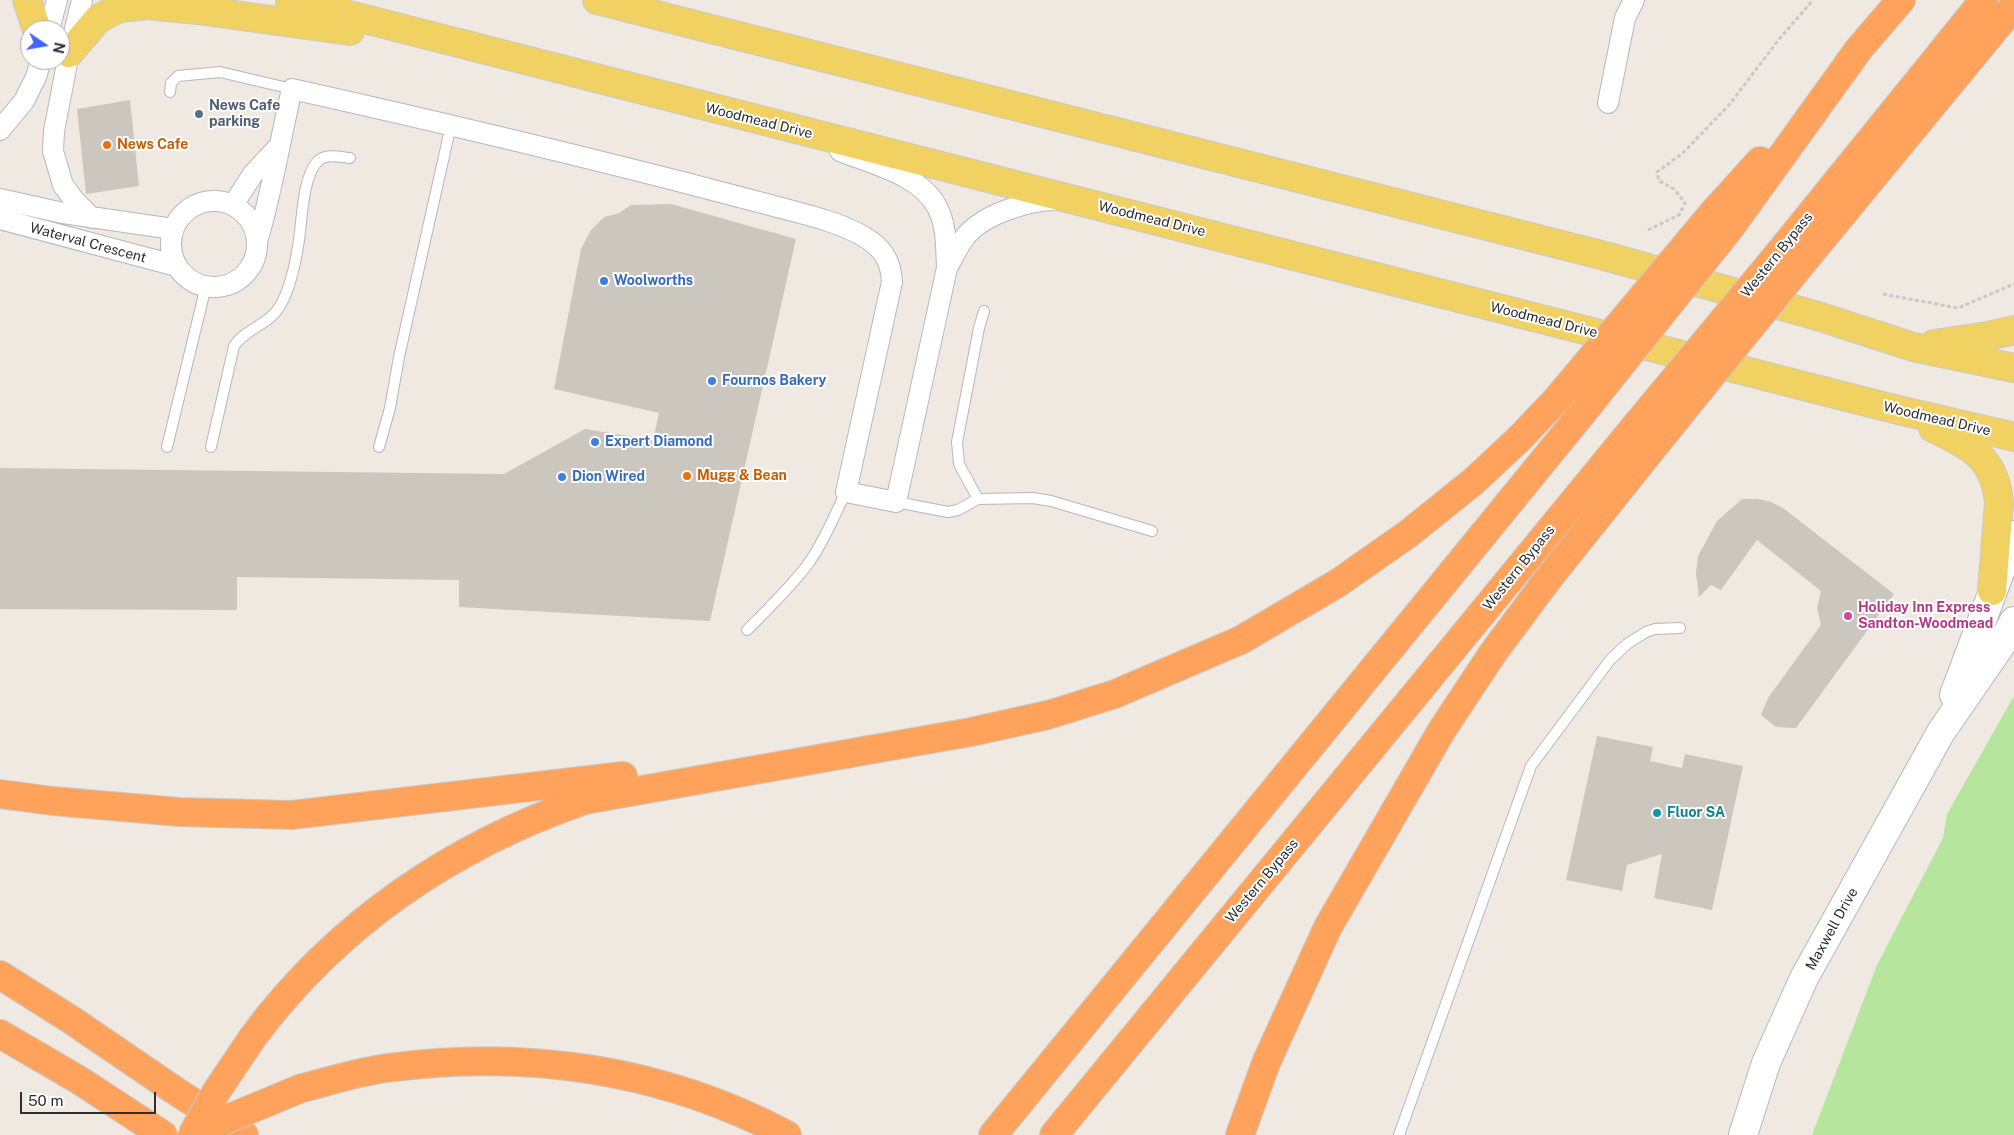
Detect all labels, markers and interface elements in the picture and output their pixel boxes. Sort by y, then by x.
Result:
north arrow [20,20,70,70]
text: N [50,41,68,55]
place label: News Cafe parking [209,98,280,130]
street label: Woodmead Drive [704,100,814,142]
marker: News Cafe parking [193,108,205,120]
place label: News Cafe [117,137,188,153]
marker: News Cafe [101,139,113,151]
street label: Woodmead Drive [1097,198,1207,240]
street label: Western Bypass [1738,209,1816,301]
street label: Waterval Crescent [28,219,148,267]
place label: Woolworths [614,273,693,289]
marker: Woolworths [598,275,610,287]
street label: Woodmead Drive [1489,299,1599,341]
place label: Fournos Bakery [722,373,826,389]
marker: Fournos Bakery [706,375,718,387]
street label: Woodmead Drive [1882,398,1992,440]
place label: Expert Diamond [605,434,712,450]
marker: Expert Diamond [589,436,601,448]
place label: Mugg & Bean [697,468,787,484]
place label: Dion Wired [572,469,645,485]
marker: Mugg & Bean [681,470,693,482]
marker: Dion Wired [556,471,568,483]
street label: Western Bypass [1480,522,1558,614]
place label: Holiday Inn Express Sandton-Woodmead [1858,600,1993,632]
marker: Holiday Inn Express Sandton-Woodmead [1842,610,1854,622]
place label: Fluor SA [1667,805,1725,821]
marker: Fluor SA [1651,807,1663,819]
street label: Western Bypass [1222,836,1302,926]
street label: Maxwell Drive [1802,885,1862,973]
scale bar [22,1082,159,1114]
text: 50 m [28,1092,63,1109]

